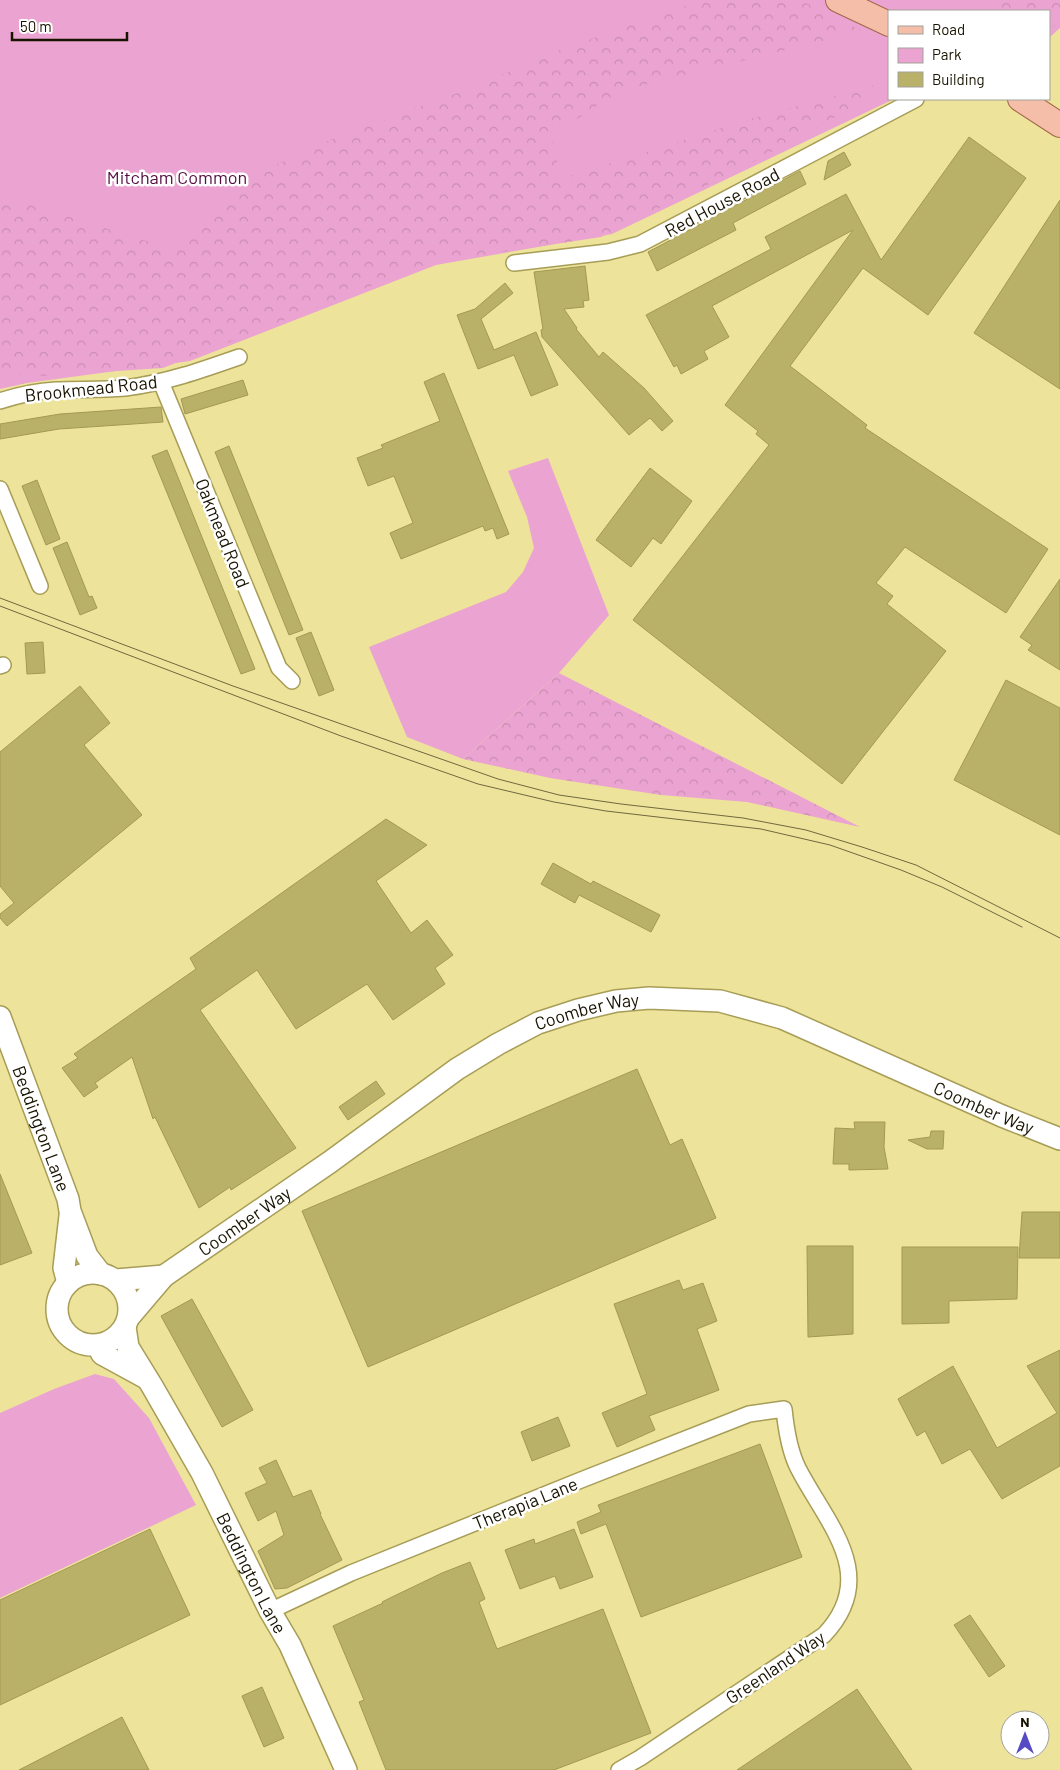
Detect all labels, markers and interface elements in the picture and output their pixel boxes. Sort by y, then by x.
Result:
scale bar [12,10,128,42]
legend [888,10,1050,100]
text: 50 m [20,17,52,35]
text: Road [932,20,965,38]
text: Park [932,45,962,63]
text: Building [932,70,985,88]
street label: Red House Road [661,163,783,241]
park label: Mitcham Common [107,166,247,188]
street label: Brookmead Road [24,370,158,406]
street label: Oakmead Road [191,475,255,591]
street label: Coomber Way [532,988,640,1034]
street label: Beddington Lane [8,1063,75,1194]
street label: Coomber Way [930,1076,1037,1139]
street label: Coomber Way [194,1181,295,1260]
street label: Therapia Lane [469,1472,581,1534]
street label: Beddington Lane [212,1509,292,1637]
street label: Greenland Way [721,1626,829,1708]
north arrow [1000,1710,1050,1760]
text: N [1020,1713,1030,1730]

